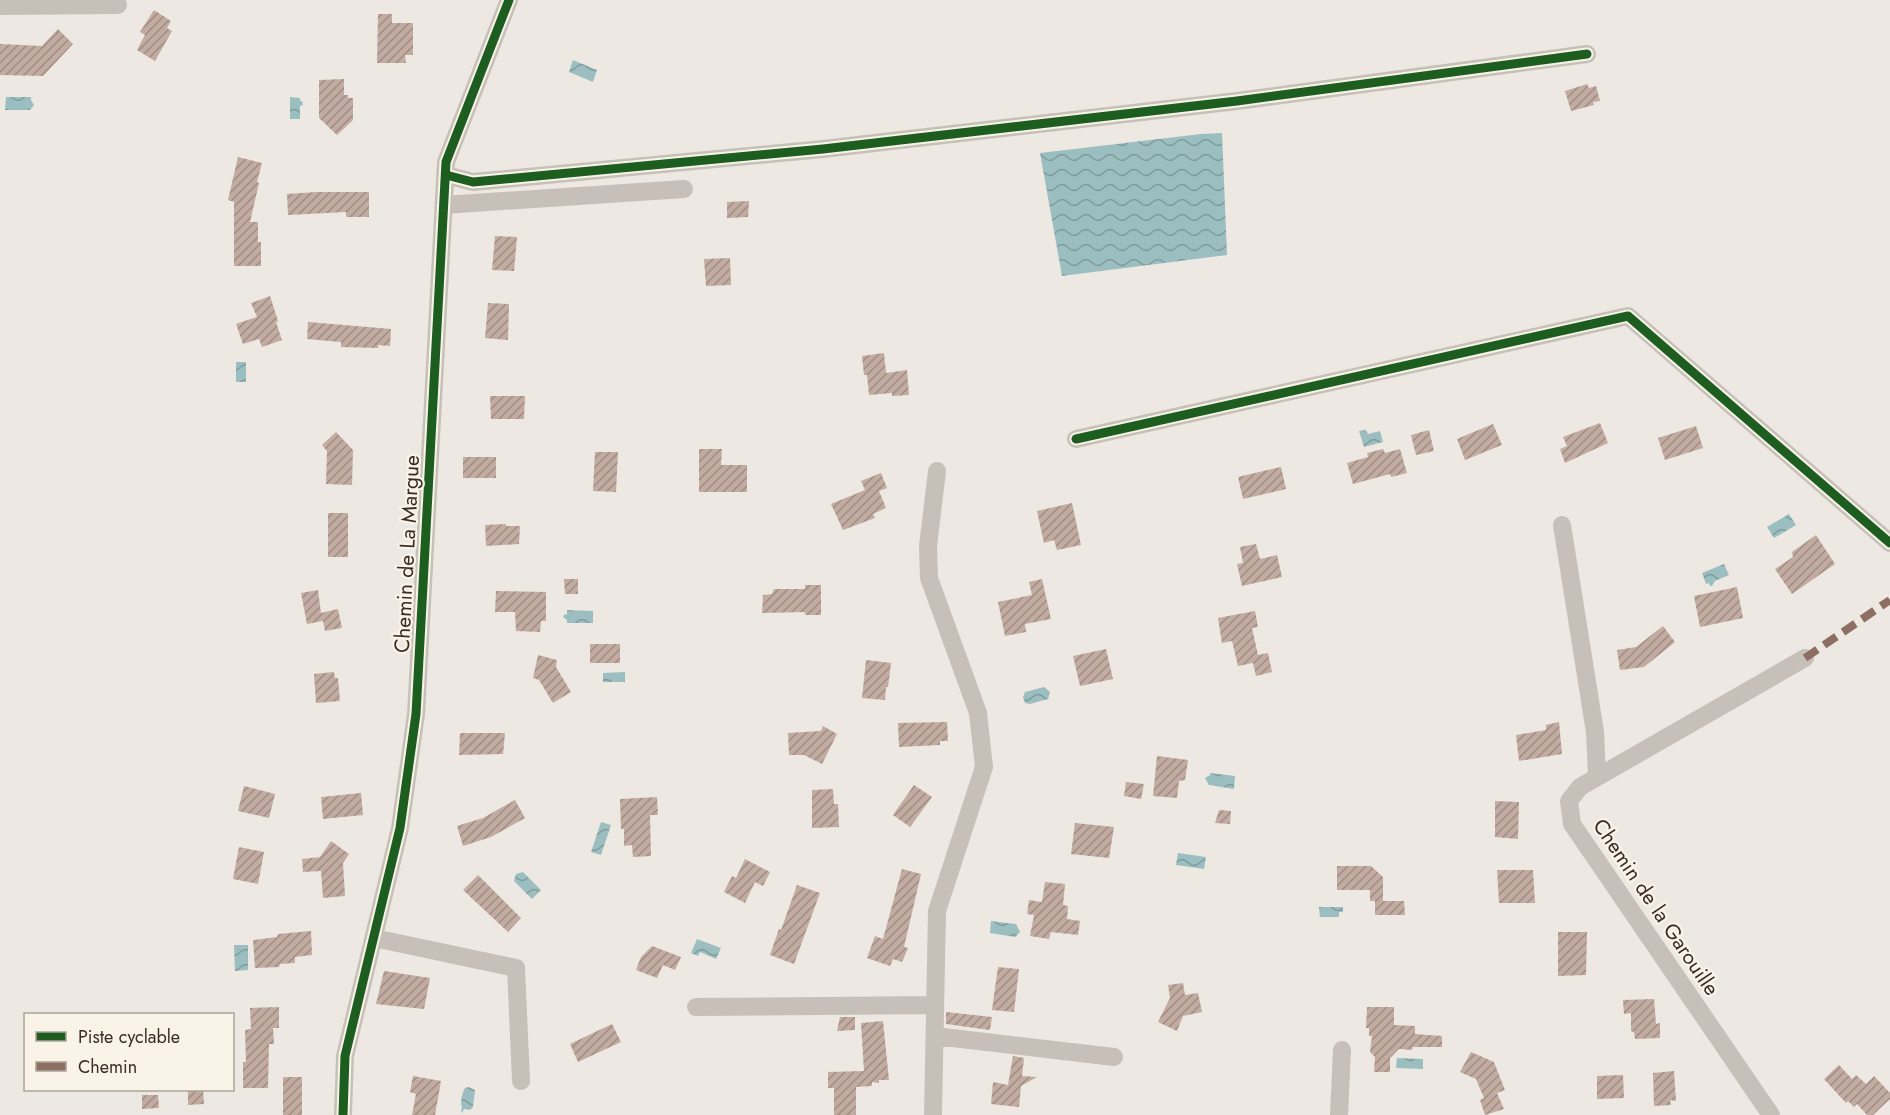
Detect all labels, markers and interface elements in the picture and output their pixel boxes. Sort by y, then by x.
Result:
street label: Chemin de La Margue [387,454,427,654]
street label: Chemin de la Garouille [1586,813,1727,1002]
legend [24,1013,234,1091]
text: Piste cyclable [78,1024,180,1050]
text: Chemin [78,1054,137,1080]

